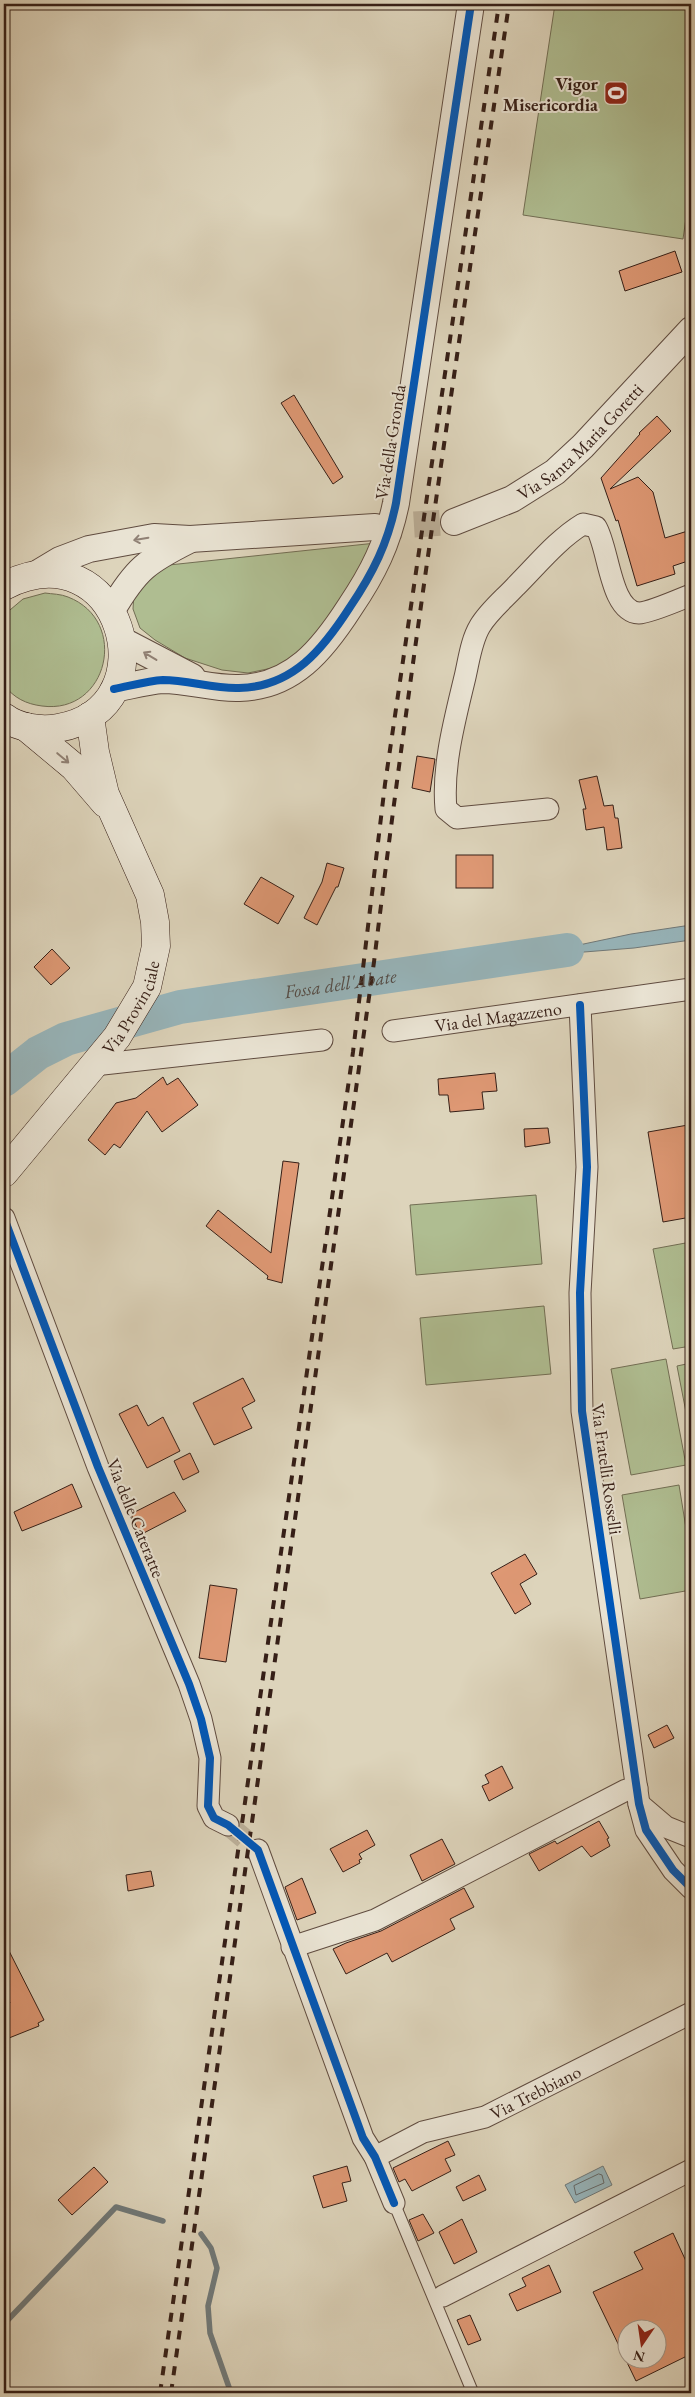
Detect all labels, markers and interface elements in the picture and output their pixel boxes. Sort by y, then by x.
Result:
place label: Vigor Misericordia [503,72,599,116]
sports icon: Vigor Misericordia [603,80,629,106]
street label: Via Santa Maria Goretti [512,377,648,505]
street label: Via della Gronda [370,382,411,501]
one-way arrow [134,535,150,545]
one-way arrow [143,650,157,660]
one-way arrow [56,752,69,763]
street label: Via Provinciale [96,958,164,1059]
water label: Fossa dell'Abate [281,963,398,1004]
street label: Via del Magazzeno [433,996,563,1037]
street label: Via Fratelli Rosselli [586,1402,628,1537]
street label: Via delle Cateratte [102,1455,170,1581]
street label: Via Trebbiano [486,2059,584,2124]
north arrow [618,2320,668,2370]
text: N [631,2346,647,2367]

